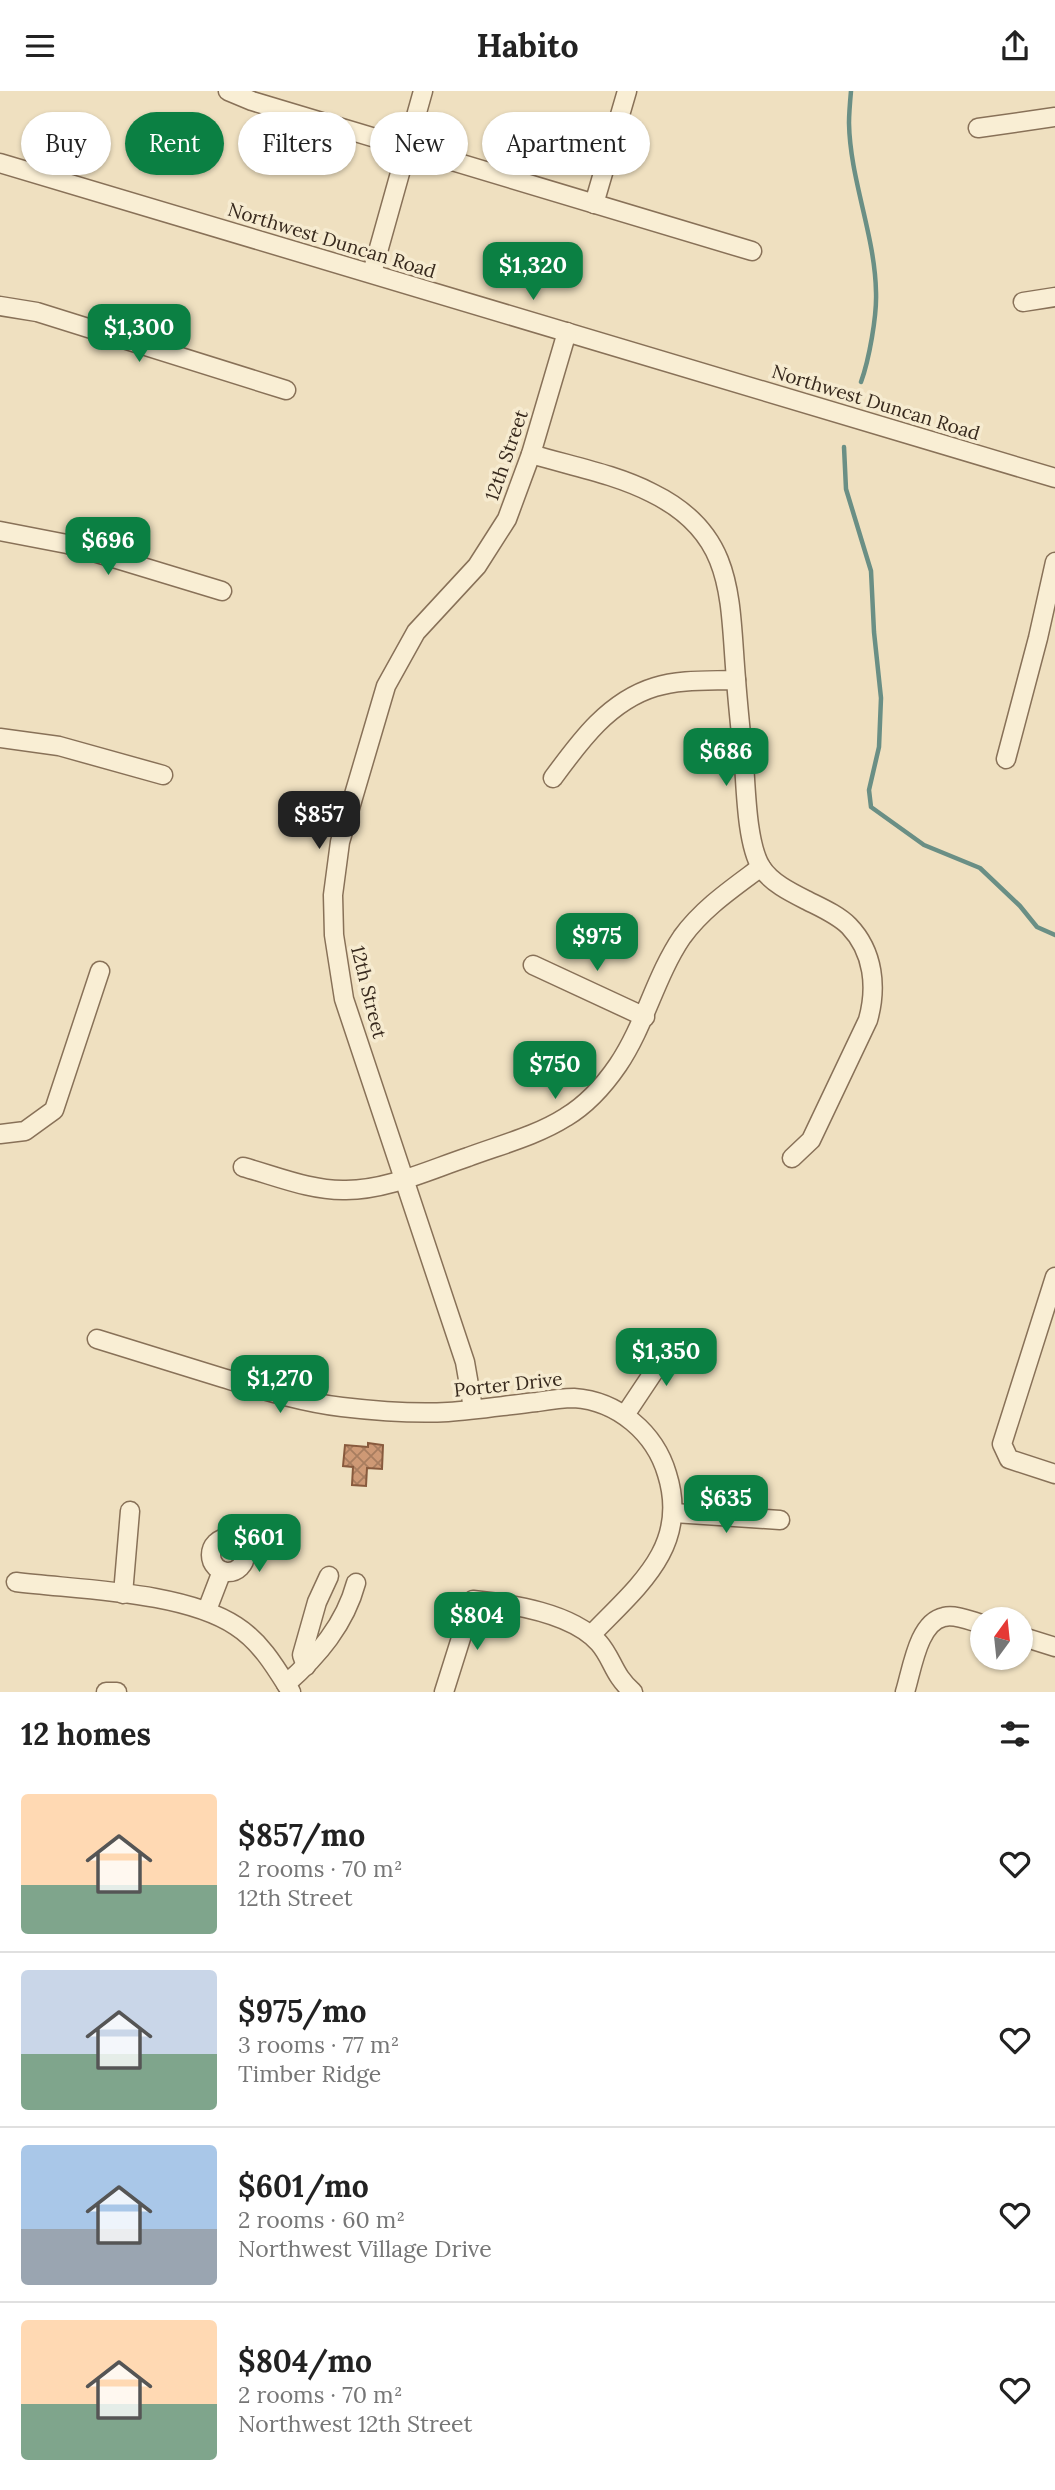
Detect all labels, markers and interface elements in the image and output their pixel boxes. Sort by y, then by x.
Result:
text: Habito [476,25,579,66]
icon: menu [21,27,59,65]
icon: share [996,27,1034,65]
chip: Buy [21,112,111,175]
chip: Rent [125,112,224,175]
chip: Filters [238,112,356,175]
chip: New [370,112,468,175]
chip: Apartment [482,112,650,175]
street label: Northwest Duncan Road [225,197,439,283]
pin: $1,320 [476,243,590,302]
text: $1,320 [499,250,567,279]
pin: $1,300 [82,305,196,364]
text: $1,300 [104,312,174,341]
street label: Northwest Duncan Road [769,359,983,445]
street label: 12th Street [479,406,533,504]
pin: $696 [67,517,149,577]
text: $696 [81,525,135,554]
pin: $686 [685,729,767,788]
text: $686 [699,736,753,765]
pin: $857 [278,791,360,851]
text: $857 [294,799,344,828]
pin: $975 [556,913,638,973]
text: $975 [572,921,622,950]
street label: 12th Street [346,943,392,1041]
pin: $750 [514,1041,596,1101]
text: $750 [529,1049,581,1078]
pin: $1,350 [609,1329,723,1388]
text: $1,350 [632,1336,700,1365]
pin: $1,270 [223,1355,337,1415]
text: $1,270 [247,1363,313,1392]
street label: Porter Drive [452,1366,564,1402]
pin: $635 [685,1475,767,1535]
text: $635 [700,1483,752,1512]
pin: $601 [218,1515,300,1574]
text: $601 [234,1522,284,1551]
pin: $804 [436,1593,518,1652]
text: $804 [450,1600,504,1629]
north arrow [970,1607,1032,1669]
map controls [970,1607,1033,1670]
text: 12 homes [21,1715,151,1753]
icon: filters [996,1715,1034,1753]
text: $857/mo [238,1816,365,1854]
icon: home [77,1822,161,1906]
icon: heart [996,1845,1034,1883]
text: 2 rooms · 70 m² [238,1854,403,1883]
text: 12th Street [238,1883,353,1912]
text: $975/mo [238,1992,366,2030]
icon: home [77,1998,161,2082]
icon: heart [996,2021,1034,2059]
text: 3 rooms · 77 m² [238,2030,399,2059]
text: Timber Ridge [238,2059,381,2088]
text: $601/mo [238,2167,369,2205]
icon: home [77,2173,161,2257]
icon: heart [996,2196,1034,2234]
text: 2 rooms · 60 m² [238,2205,405,2234]
text: Northwest Village Drive [238,2234,492,2263]
text: $804/mo [238,2342,372,2380]
icon: home [77,2348,161,2432]
icon: heart [996,2371,1034,2409]
text: 2 rooms · 70 m² [238,2380,403,2409]
text: Northwest 12th Street [238,2409,472,2438]

